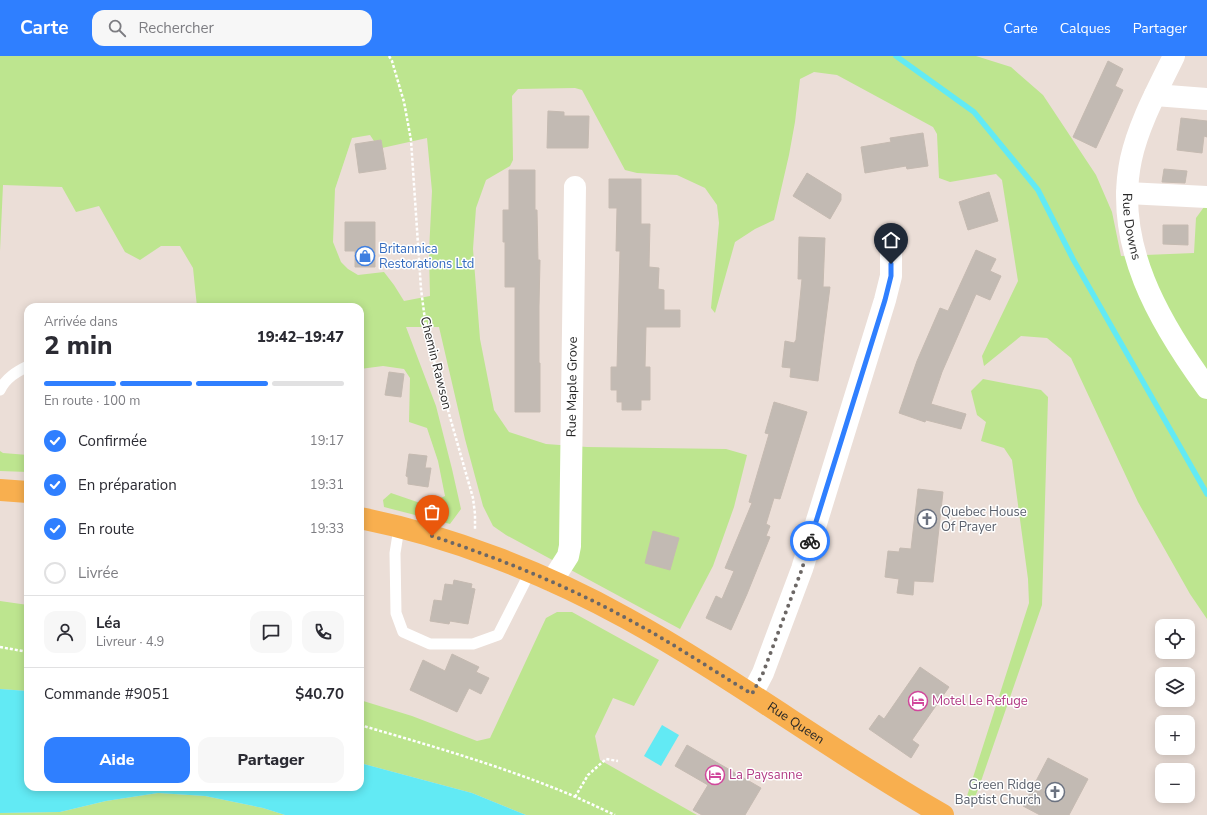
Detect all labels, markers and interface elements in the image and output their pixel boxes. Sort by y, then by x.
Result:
search box [92,10,372,46]
text: Carte [20,15,68,41]
icon: search [106,17,128,39]
text: Rechercher [138,18,214,38]
text: Carte [1004,19,1038,38]
text: Calques [1060,19,1111,38]
text: Partager [1133,19,1187,38]
street label: Rue Downs [1118,193,1145,262]
pin [874,223,908,264]
icon: home [880,229,902,251]
place label: Britannica Restorations Ltd [379,240,474,273]
shop icon: Britannica Restorations Ltd [354,245,376,267]
text: Arrivée dans [44,313,118,331]
street label: Chemin Rawson [416,315,456,411]
text: 19:42–19:47 [257,327,344,347]
text: 2 min [44,328,112,363]
street label: Rue Maple Grove [563,336,582,437]
text: En route · 100 m [44,392,140,410]
icon: check [44,430,66,452]
text: Confirmée [78,431,147,451]
text: 19:17 [310,432,344,450]
icon: check [44,474,66,496]
text: En préparation [78,475,177,495]
text: 19:31 [310,476,344,494]
pin [415,495,449,536]
icon: bag [421,501,443,523]
place label: Quebec House Of Prayer [941,503,1027,536]
church icon: Quebec House Of Prayer [916,508,938,530]
icon: check [44,518,66,540]
text: En route [78,519,134,539]
text: 19:33 [310,520,344,538]
courier [790,521,830,561]
icon: bike [799,530,821,552]
text: Livrée [78,563,119,583]
button: person [44,611,86,653]
button: chat [250,611,292,653]
button: phone [302,611,344,653]
text: Léa [96,613,121,633]
map controls [1155,619,1195,803]
button: locate [1155,619,1195,659]
text: Livreur · 4.9 [96,633,164,651]
button: layers [1155,667,1195,707]
text: Commande #9051 [44,684,170,704]
text: $40.70 [295,684,344,704]
hotel icon: Motel Le Refuge [907,690,929,712]
place label: Motel Le Refuge [932,692,1028,710]
street label: Rue Queen [764,698,828,749]
button: + [1155,715,1195,755]
button: Aide [44,737,190,783]
button: Partager [198,737,344,783]
button: − [1155,763,1195,803]
hotel icon: La Paysanne [704,764,726,786]
place label: La Paysanne [729,766,802,784]
place label: Green Ridge Baptist Church [955,776,1041,809]
church icon: Green Ridge Baptist Church [1044,781,1066,803]

